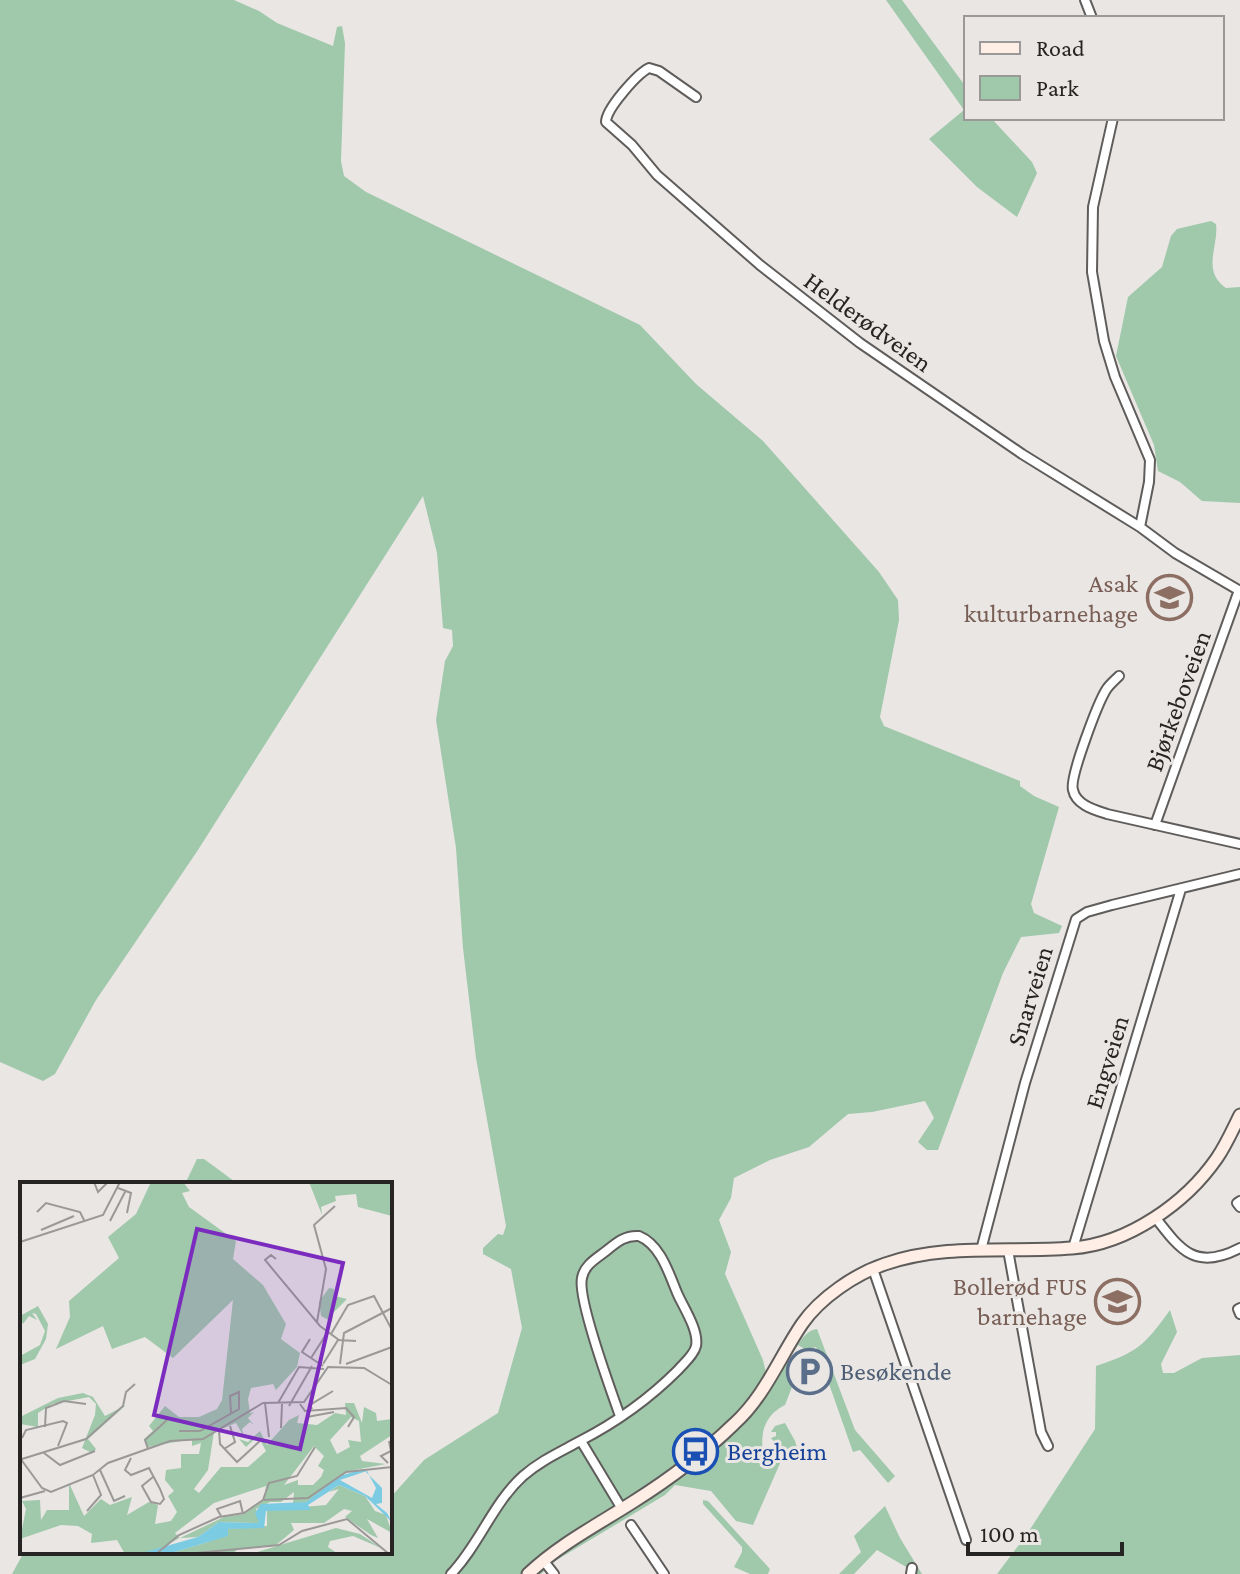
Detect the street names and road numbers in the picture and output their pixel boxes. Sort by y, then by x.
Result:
street label: Helderødveien [798,266,938,378]
street label: Bjørkeboveien [1139,627,1217,775]
street label: Snarveien [1001,943,1059,1049]
street label: Engveien [1079,1012,1135,1112]

